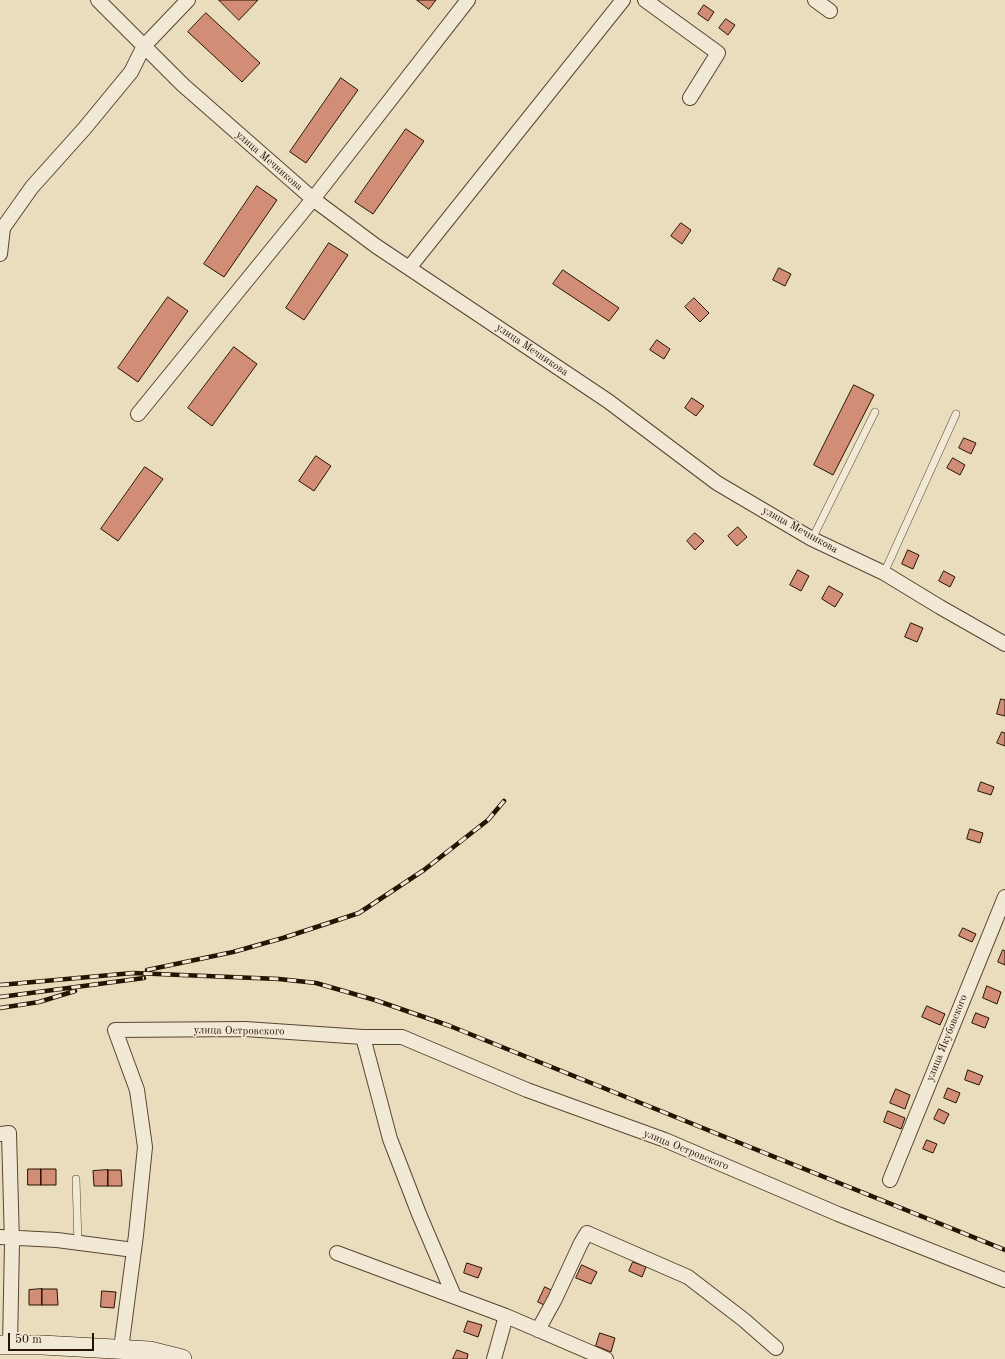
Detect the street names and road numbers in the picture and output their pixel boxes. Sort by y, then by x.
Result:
street label: улица Мечникова [233,128,305,194]
street label: улица Мечникова [493,321,571,379]
street label: улица Мечникова [760,504,840,556]
street label: улица Якубовского [924,993,970,1083]
street label: улица Островского [193,1024,285,1038]
street label: улица Островского [641,1127,731,1173]

